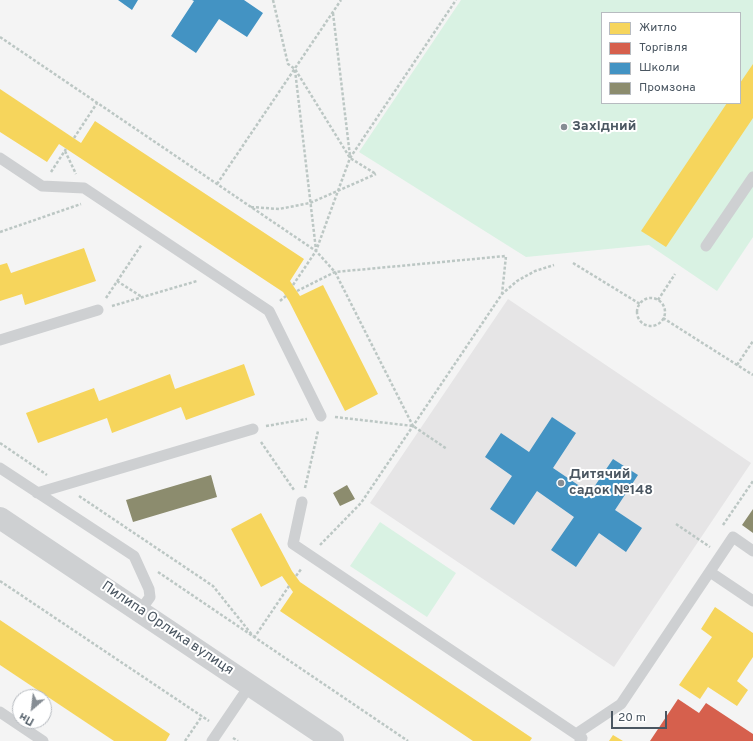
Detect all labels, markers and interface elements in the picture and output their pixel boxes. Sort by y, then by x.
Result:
legend [601,12,741,104]
text: Житло [639,20,677,36]
text: Торгівля [639,40,687,56]
text: Школи [639,60,680,76]
text: Промзона [639,80,696,96]
place label: Західний [572,119,636,135]
marker: Західний [559,122,569,132]
place label: Дитячий садок №148 [569,467,653,500]
marker: Дитячий садок №148 [556,478,566,488]
street label: Пилипа Орлика вулиця [98,578,236,680]
north arrow [12,689,52,729]
scale bar [613,703,669,729]
text: Пн [17,709,37,728]
text: 20 m [618,710,646,726]

